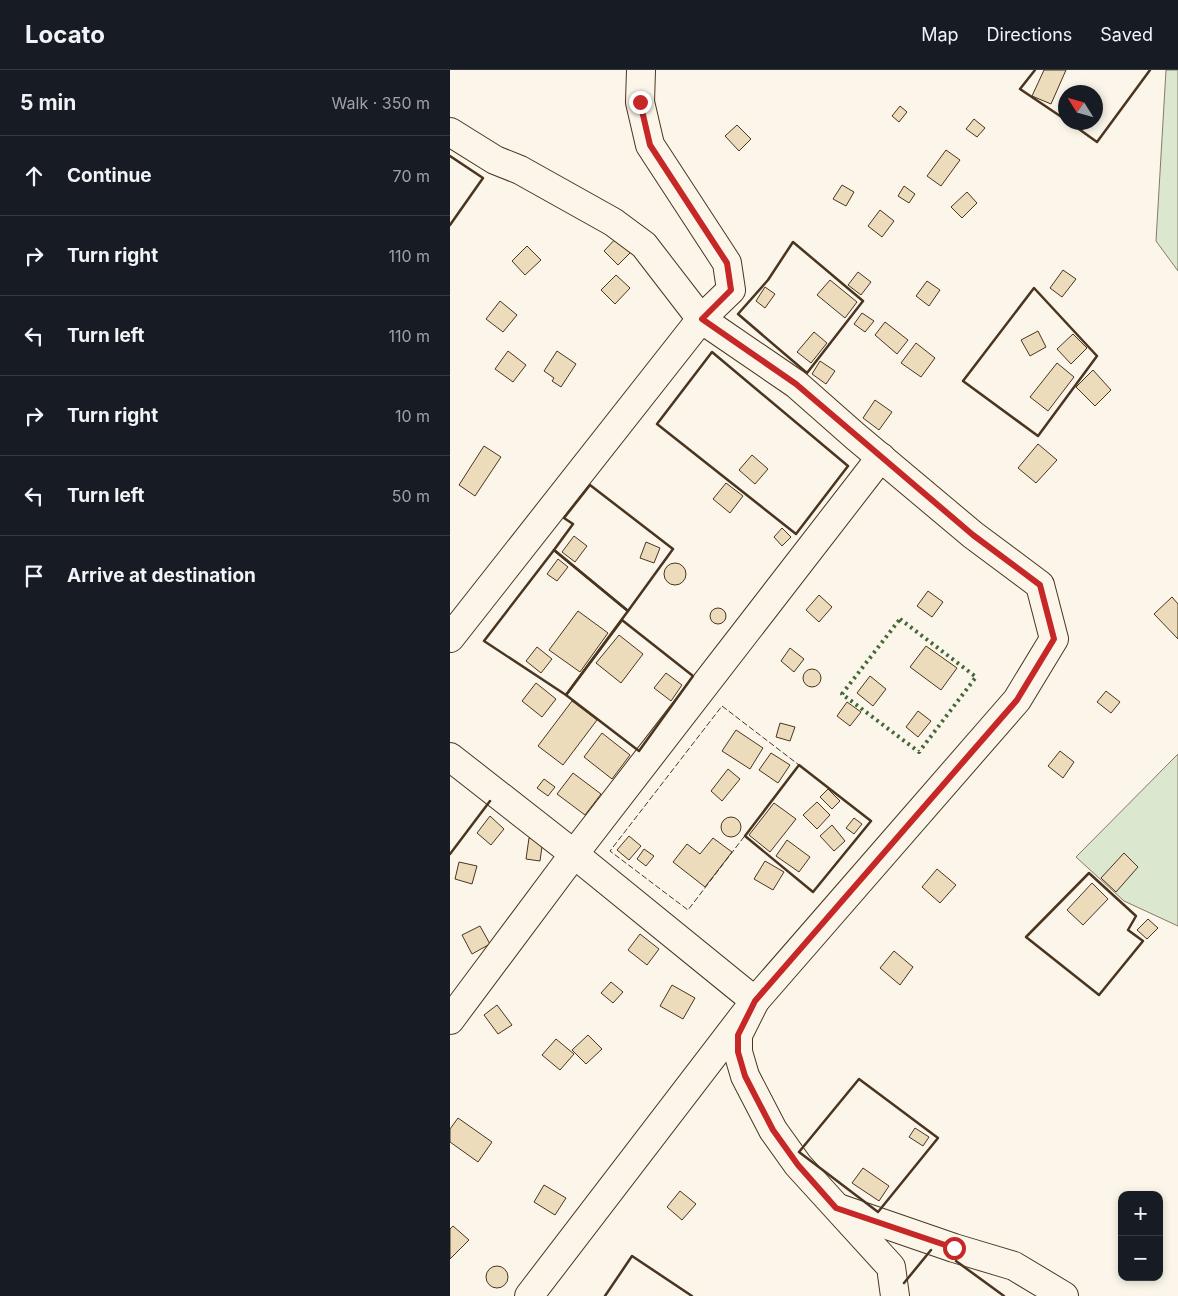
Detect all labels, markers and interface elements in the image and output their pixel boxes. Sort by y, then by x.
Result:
text: Locato [25,20,105,49]
text: Map [921,24,959,45]
text: Directions [987,24,1072,45]
text: Saved [1100,24,1153,45]
north arrow [1058,85,1103,130]
text: 5 min [20,90,76,115]
route end [629,91,652,114]
text: Walk · 350 m [332,93,430,113]
icon: ahead [20,162,48,190]
text: Continue [67,164,152,187]
text: 70 m [393,166,430,186]
icon: right [20,242,48,270]
text: Turn right [67,244,158,267]
text: 110 m [388,246,430,266]
icon: left [20,322,48,350]
text: Turn left [67,324,145,347]
text: 110 m [388,326,430,346]
icon: right [20,402,48,430]
text: Turn right [67,404,158,427]
text: 10 m [395,406,430,426]
icon: left [20,482,48,510]
text: Turn left [67,484,145,507]
text: 50 m [392,486,430,506]
icon: arrive [20,562,48,590]
text: Arrive at destination [67,564,256,587]
map controls [1118,1191,1163,1281]
button: + [1118,1191,1163,1236]
button: − [1118,1236,1163,1281]
route start [943,1237,966,1260]

